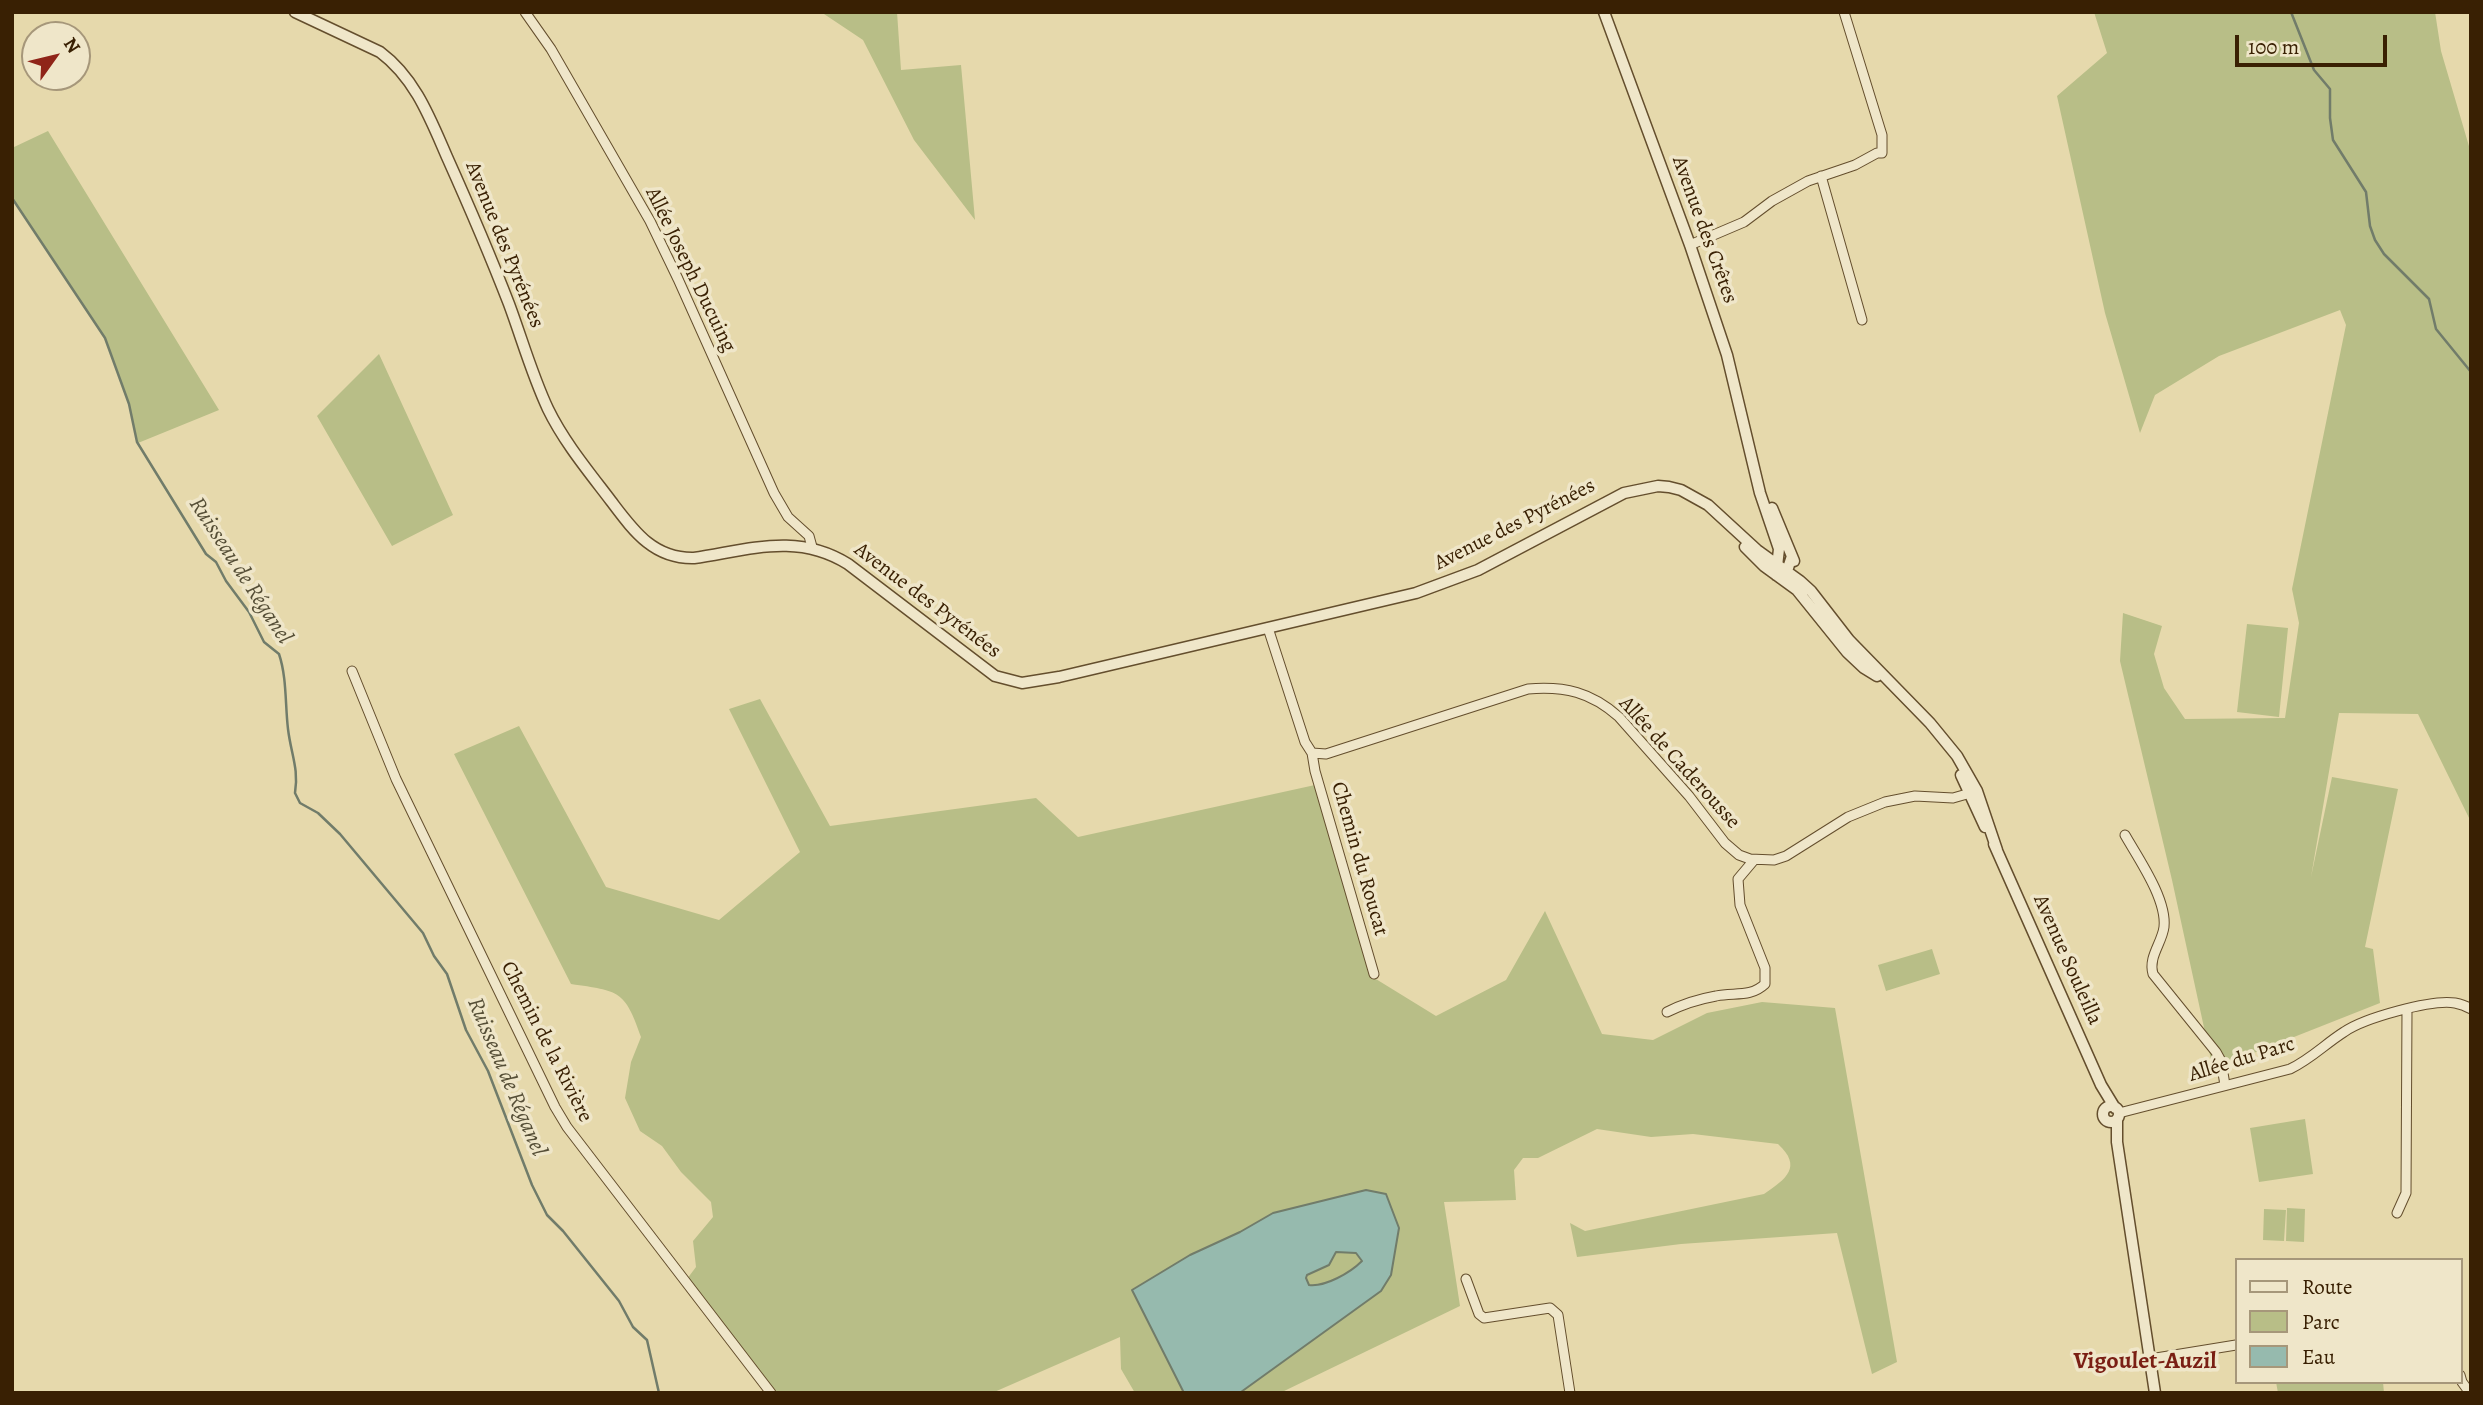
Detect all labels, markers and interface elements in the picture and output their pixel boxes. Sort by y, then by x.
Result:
north arrow [21,21,91,91]
scale bar [2238,21,2390,65]
text: N [57,32,86,58]
text: 100 m [2248,33,2299,61]
street label: Avenue des Crêtes [1666,153,1742,307]
street label: Avenue des Pyrénées [459,158,549,332]
street label: Allée Joseph Ducuing [639,183,741,357]
street label: Avenue des Pyrénées [1430,474,1600,576]
water label: Ruisseau de Réganel [182,492,298,650]
street label: Avenue des Pyrénées [849,538,1005,664]
street label: Allée de Caderousse [1613,692,1745,834]
street label: Chemin du Roucat [1325,779,1393,939]
street label: Avenue Souleilla [2027,891,2107,1029]
street label: Chemin de la Rivière [495,957,597,1127]
water label: Ruisseau de Réganel [460,994,552,1160]
street label: Allée du Parc [2186,1032,2298,1088]
legend [2234,1258,2462,1384]
text: Route [2302,1273,2352,1301]
text: Parc [2302,1308,2340,1336]
text: Eau [2302,1343,2335,1371]
district label: Vigoulet-Auzil [2073,1348,2217,1376]

